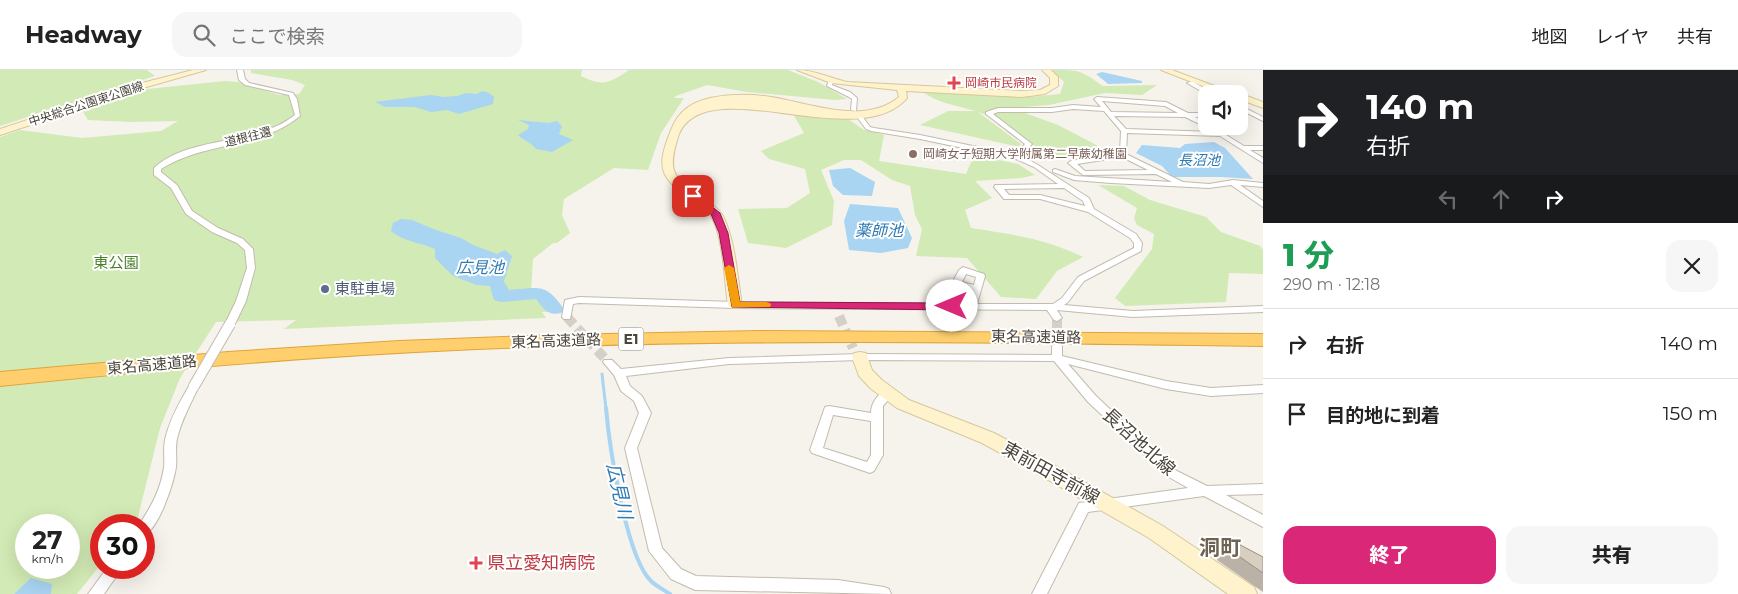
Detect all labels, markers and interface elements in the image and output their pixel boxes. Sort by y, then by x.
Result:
search box [172,12,522,57]
text: Headway [25,20,142,49]
icon: search [190,21,218,49]
text: ここで検索 [230,25,325,48]
text: 地図 [1532,26,1568,48]
text: レイヤ [1596,26,1649,48]
text: 共有 [1677,26,1713,48]
place label: 岡崎市民病院 [965,75,1037,90]
marker: 岡崎市民病院 [947,76,961,90]
street label: 中央総合公園東公園線 [26,78,145,129]
map controls [1198,85,1248,135]
button: sound [1198,85,1248,135]
text: 140 m [1366,85,1474,128]
icon: right [1283,90,1348,155]
street label: 道根往還 [223,123,273,150]
text: 右折 [1366,133,1410,160]
place label: 岡崎女子短期大学附属第二早蕨幼稚園 [923,146,1127,161]
marker: 岡崎女子短期大学附属第二早蕨幼稚園 [907,148,919,160]
water label: 長沼池 [1178,151,1222,169]
pin [672,175,714,217]
icon: arrive [679,182,707,210]
icon: left [1434,185,1462,213]
icon: ahead [1487,185,1515,213]
icon: right [1540,185,1568,213]
water label: 薬師池 [855,221,905,240]
text: 1 分 [1283,237,1334,274]
button: close [1666,240,1718,292]
park label: 東公園 [93,253,139,272]
water label: 広見池 [456,258,506,277]
text: 290 m · 12:18 [1283,275,1380,294]
place label: 東駐車場 [335,279,395,298]
position arrow [925,279,977,331]
marker: 東駐車場 [319,283,331,295]
street label: 東名高速道路 [991,326,1081,347]
road number: E1 [618,328,644,350]
street label: 東名高速道路 [511,329,601,352]
icon: right [1283,330,1311,358]
text: 140 m [1661,332,1718,355]
text: 右折 [1326,334,1364,357]
street label: 東名高速道路 [106,351,198,378]
icon: arrive [1283,400,1311,428]
text: 150 m [1663,402,1718,425]
street label: 長沼池北線 [1098,404,1180,480]
text: 目的地に到着 [1326,404,1440,427]
street label: 東前田寺前線 [998,437,1104,509]
water label: 広見川 [602,461,638,523]
speed limit sign: 30 [90,514,155,579]
text: 27 [32,525,63,555]
button: 終了 [1283,526,1496,584]
button: 共有 [1506,526,1718,584]
district label: 洞町 [1199,535,1241,560]
text: km/h [31,551,64,566]
place label: 県立愛知病院 [487,552,595,574]
marker: 県立愛知病院 [469,556,483,570]

